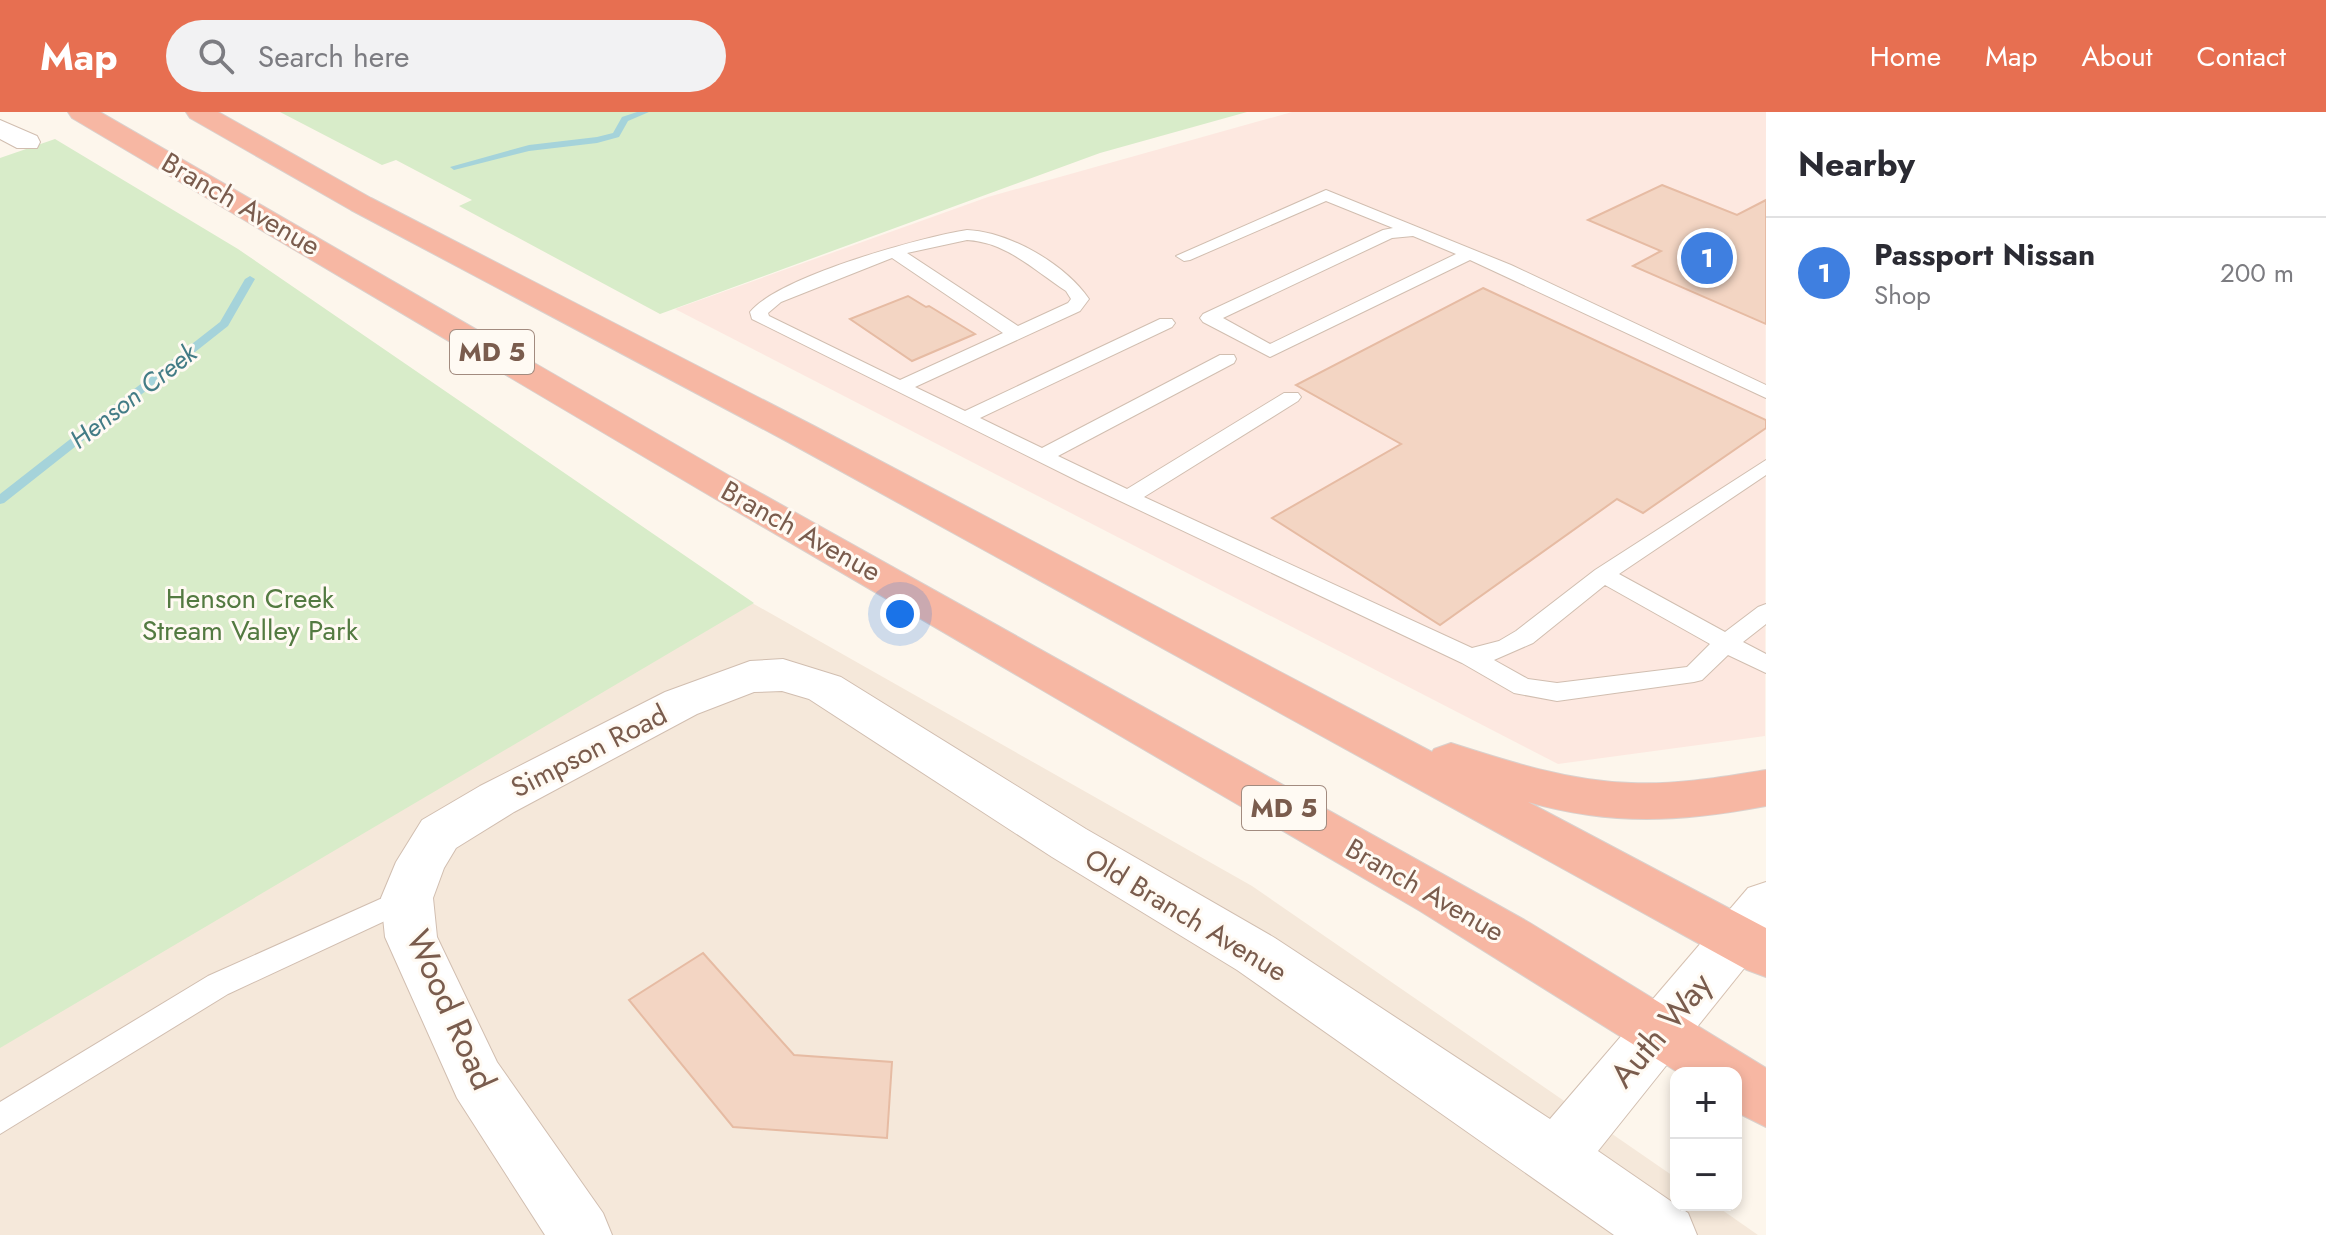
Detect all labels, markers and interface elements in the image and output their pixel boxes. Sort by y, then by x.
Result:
search box [166,20,726,92]
text: Map [40,29,118,84]
icon: search [194,34,238,78]
text: Search here [258,35,410,78]
text: Home [1870,36,1941,77]
text: Map [1985,36,2037,77]
text: About [2081,36,2153,77]
text: Contact [2197,36,2286,77]
text: Nearby [1798,140,1915,189]
street label: Branch Avenue [154,142,328,266]
pin: 1 [1681,228,1733,288]
text: Passport Nissan [1874,233,2095,276]
text: 1 [1817,254,1831,292]
text: 200 m [2220,254,2294,292]
text: Shop [1874,276,1931,314]
road number: MD 5 [450,330,534,374]
water label: Henson Creek [61,333,206,458]
street label: Branch Avenue [714,470,888,592]
park label: Henson Creek Stream Valley Park [142,578,359,651]
your location [880,594,920,634]
street label: Simpson Road [504,694,674,808]
road number: MD 5 [1242,786,1326,830]
street label: Branch Avenue [1338,828,1512,952]
street label: Old Branch Avenue [1077,838,1295,992]
street label: Wood Road [394,922,508,1098]
street label: Auth Way [1598,962,1724,1098]
map controls [1670,1067,1742,1211]
button: + [1670,1067,1742,1139]
button: − [1670,1139,1742,1211]

